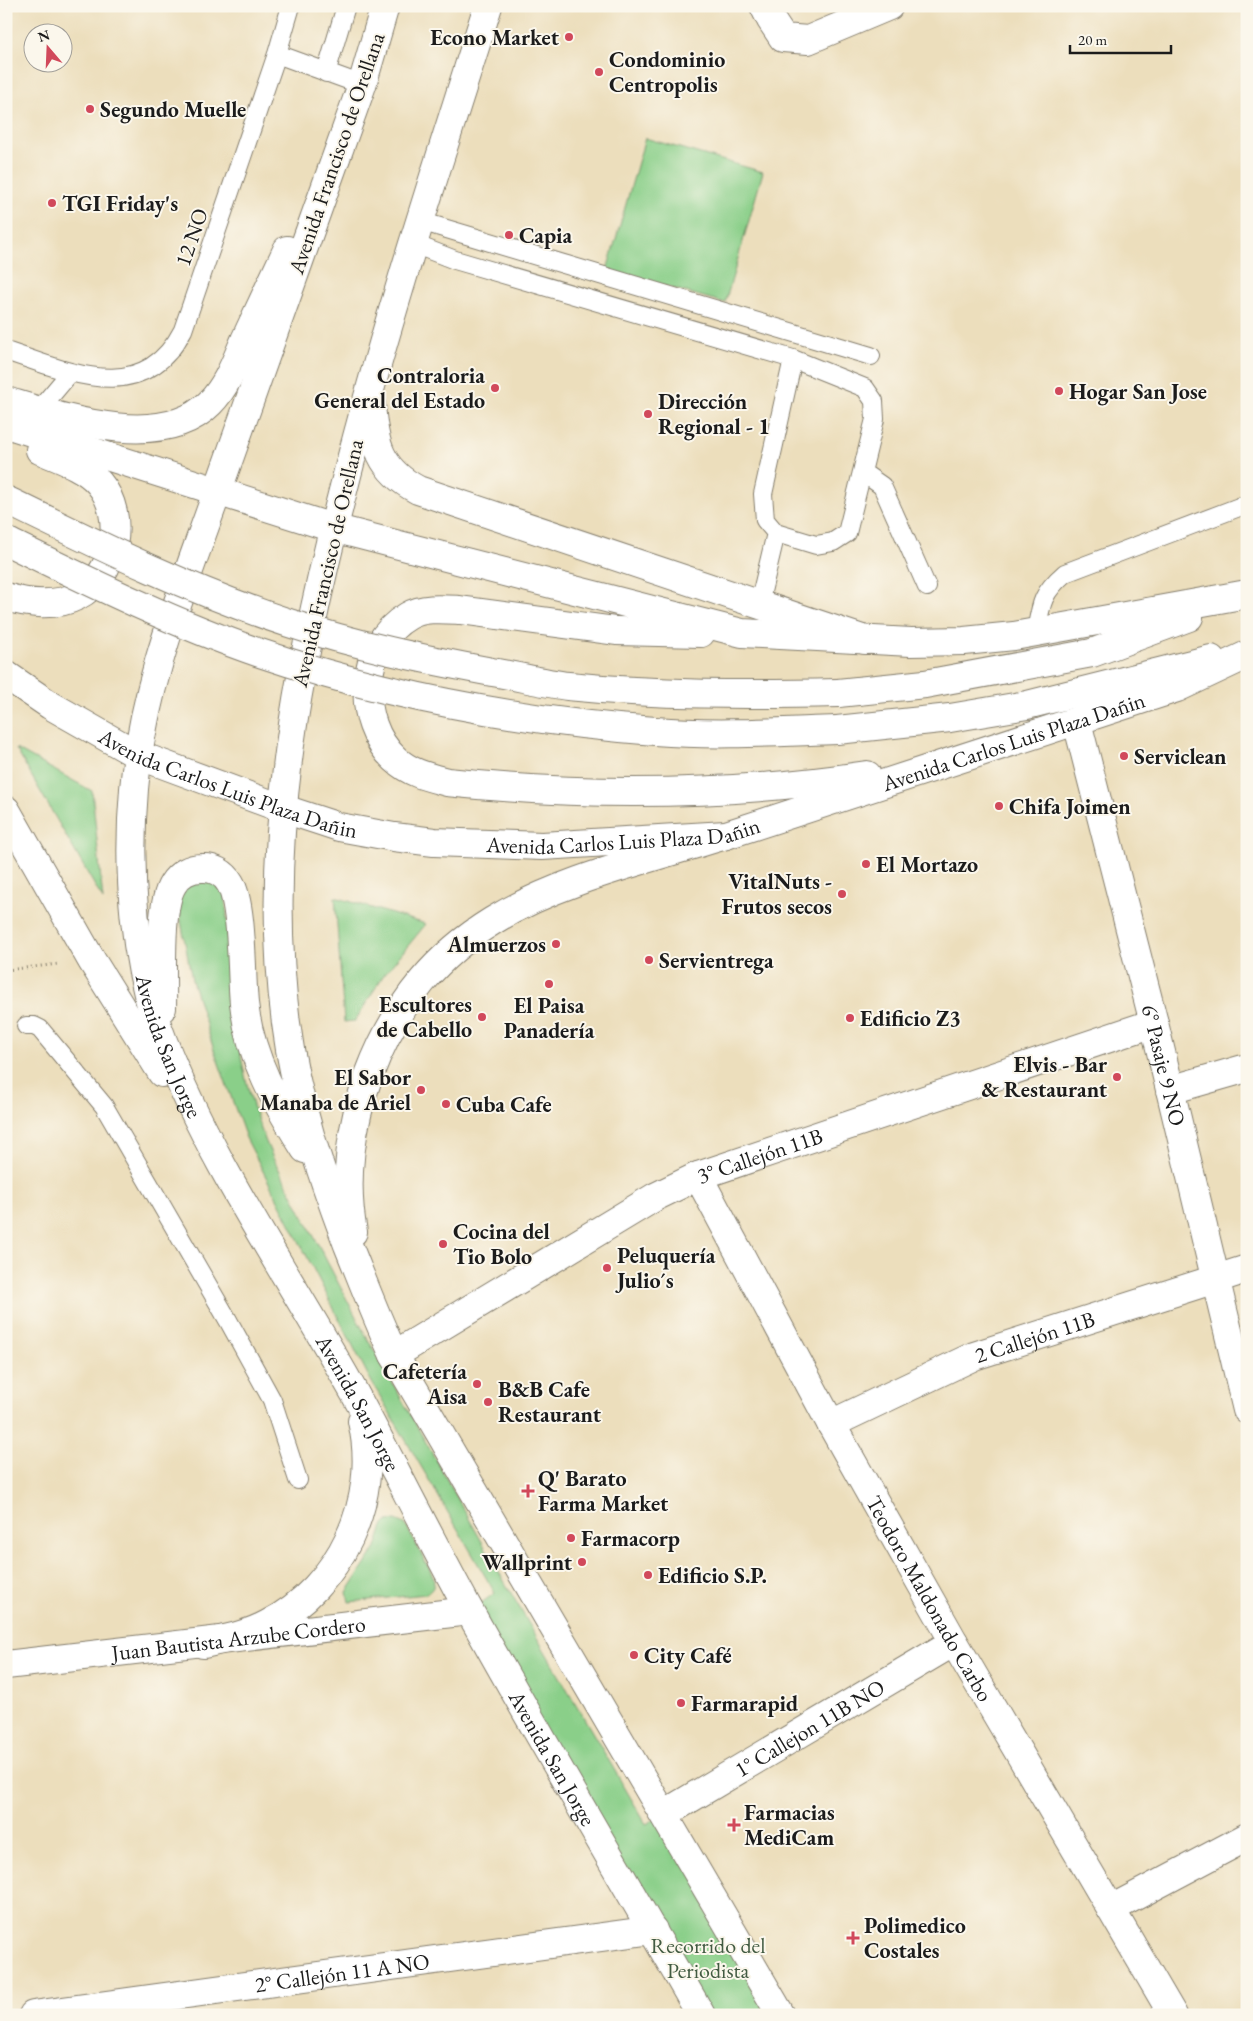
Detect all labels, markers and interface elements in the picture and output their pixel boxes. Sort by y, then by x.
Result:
north arrow [22,22,72,72]
scale bar [1070,22,1172,54]
place label: Econo Market [430,23,560,52]
text: N [35,25,53,46]
street label: Avenida Francisco de Orellana [281,28,392,279]
text: 20 m [1078,30,1107,49]
marker: Econo Market [563,31,575,43]
place label: Condominio Centropolis [609,45,725,99]
marker: Condominio Centropolis [593,66,605,78]
place label: Segundo Muelle [100,95,246,124]
marker: Segundo Muelle [84,103,96,115]
place label: TGI Friday's [62,189,178,218]
marker: TGI Friday's [46,197,58,209]
street label: 12 NO [168,204,215,270]
place label: Capia [519,221,573,250]
marker: Capia [503,229,515,241]
place label: Contraloria General del Estado [314,361,485,415]
place label: Hogar San Jose [1069,377,1207,406]
marker: Contraloria General del Estado [489,382,501,394]
marker: Hogar San Jose [1053,385,1065,397]
place label: Dirección Regional - 1 [658,387,770,441]
marker: Dirección Regional - 1 [642,408,654,420]
street label: Avenida Francisco de Orellana [285,436,370,691]
street label: Avenida Carlos Luis Plaza Dañin [878,685,1149,798]
street label: Avenida Carlos Luis Plaza Dañin [92,721,360,845]
place label: Serviclean [1134,742,1227,771]
marker: Serviclean [1118,750,1130,762]
place label: Chifa Joimen [1009,792,1131,821]
marker: Chifa Joimen [993,800,1005,812]
street label: Avenida Carlos Luis Plaza Dañin [485,811,764,861]
place label: El Mortazo [876,850,978,879]
marker: El Mortazo [860,858,872,870]
place label: VitalNuts - Frutos secos [722,867,832,921]
marker: VitalNuts - Frutos secos [836,888,848,900]
place label: Almuerzos [446,930,546,959]
marker: Almuerzos [550,938,562,950]
place label: Servientrega [659,946,774,975]
marker: Servientrega [643,954,655,966]
street label: Avenida San Jorge [129,971,209,1123]
marker: El Paisa Panadería [543,978,555,990]
place label: Escultores de Cabello [376,990,472,1044]
place label: El Paisa Panadería [504,991,595,1045]
street label: 6° Pasaje 9 NO [1135,1001,1192,1129]
place label: Edificio Z3 [860,1004,961,1033]
marker: Escultores de Cabello [476,1011,488,1023]
marker: Edificio Z3 [844,1012,856,1024]
place label: Elvis - Bar & Restaurant [981,1050,1108,1104]
place label: El Sabor Manaba de Ariel [260,1063,412,1117]
marker: Elvis - Bar & Restaurant [1111,1071,1123,1083]
marker: El Sabor Manaba de Ariel [415,1084,427,1096]
place label: Cuba Cafe [456,1090,552,1119]
marker: Cuba Cafe [440,1098,452,1110]
street label: 3° Callejón 11B [693,1121,827,1190]
place label: Cocina del Tio Bolo [453,1217,550,1271]
marker: Cocina del Tio Bolo [437,1238,449,1250]
place label: Peluquería Julio´s [615,1241,716,1295]
marker: Peluquería Julio´s [601,1262,613,1274]
street label: 2 Callejón 11B [971,1304,1099,1370]
street label: Avenida San Jorge [308,1328,407,1477]
place label: Cafetería Aisa [383,1357,467,1411]
place label: B&B Cafe Restaurant [498,1375,602,1429]
marker: Cafetería Aisa [471,1378,483,1390]
marker: B&B Cafe Restaurant [482,1396,494,1408]
place label: Q' Barato Farma Market [538,1464,669,1518]
marker: Q' Barato Farma Market [522,1485,534,1497]
street label: Teodoro Maldonado Carbo [859,1490,1000,1707]
place label: Farmacorp [581,1524,680,1553]
marker: Farmacorp [565,1532,577,1544]
place label: Wallprint [482,1548,573,1577]
marker: Wallprint [576,1556,588,1568]
place label: Edificio S.P. [658,1561,767,1590]
marker: Edificio S.P. [642,1569,654,1581]
street label: Juan Bautista Arzube Cordero [108,1609,367,1668]
place label: City Café [644,1641,732,1670]
marker: City Café [628,1649,640,1661]
street label: 1° Callejon 11B NO [729,1673,890,1784]
street label: Avenida San Jorge [501,1684,603,1832]
place label: Farmarapid [691,1689,798,1718]
marker: Farmarapid [675,1697,687,1709]
place label: Farmacias MediCam [744,1798,835,1852]
marker: Farmacias MediCam [728,1819,740,1831]
place label: Polimedico Costales [864,1911,966,1965]
park label: Recorrido del Periodista [651,1931,765,1985]
marker: Polimedico Costales [846,1931,860,1945]
street label: 2° Callejón 11 A NO [253,1947,431,1999]

